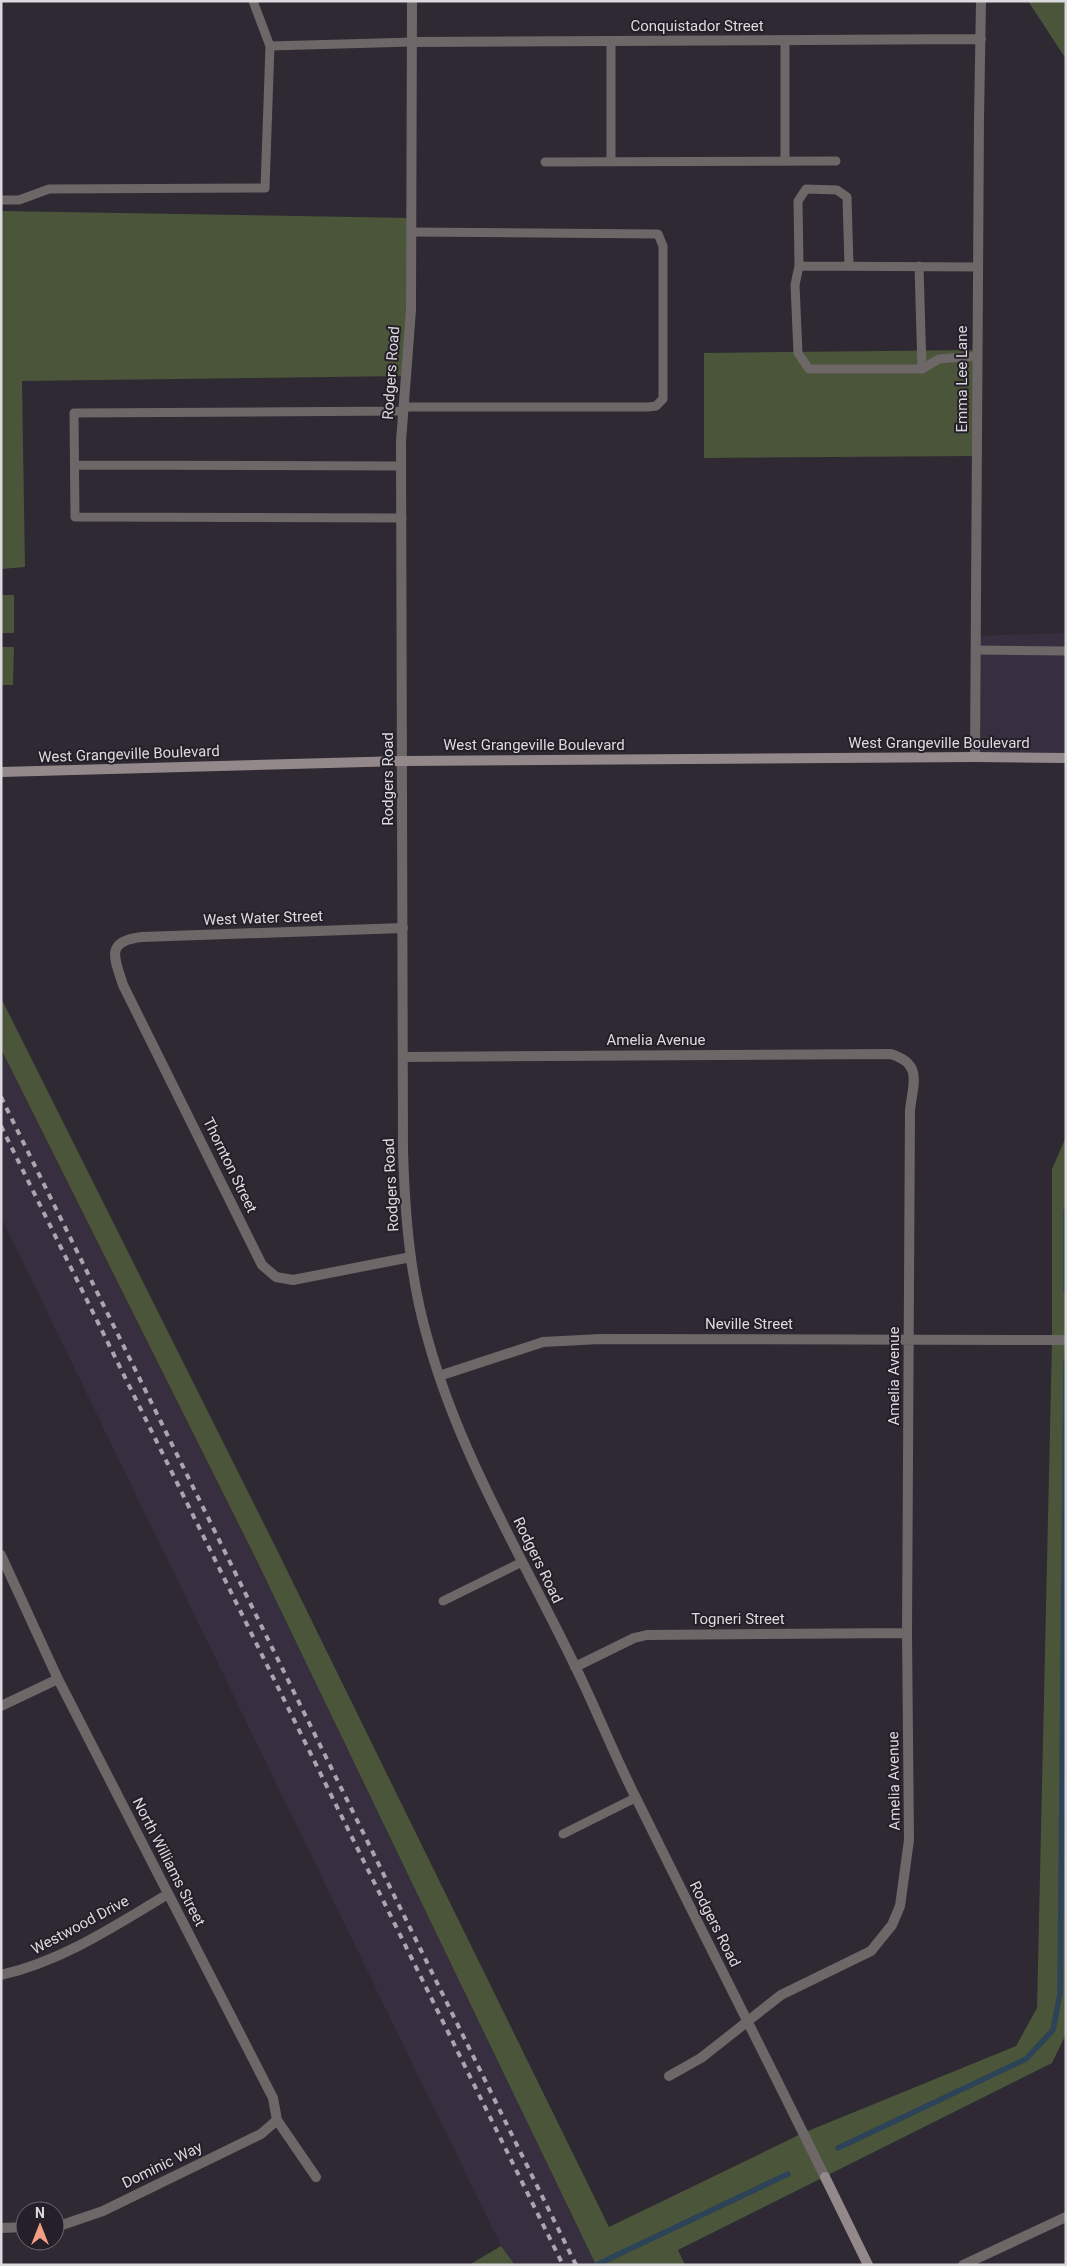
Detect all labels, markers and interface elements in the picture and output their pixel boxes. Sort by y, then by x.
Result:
street label: Conquistador Street [630,17,764,35]
street label: Rodgers Road [379,326,403,420]
street label: Emma Lee Lane [953,326,971,432]
street label: Rodgers Road [379,732,397,826]
street label: West Grangeville Boulevard [848,734,1030,752]
street label: West Grangeville Boulevard [443,736,625,754]
street label: West Grangeville Boulevard [38,742,220,766]
street label: West Water Street [203,907,323,929]
street label: Amelia Avenue [606,1031,706,1049]
street label: Thornton Street [199,1114,261,1216]
street label: Rodgers Road [380,1138,402,1232]
street label: Neville Street [705,1315,793,1333]
street label: Amelia Avenue [885,1326,903,1426]
street label: Rodgers Road [509,1514,567,1606]
street label: Togneri Street [691,1610,785,1628]
street label: Amelia Avenue [884,1731,904,1831]
street label: North Williams Street [129,1795,209,1929]
street label: Rodgers Road [686,1878,744,1970]
street label: Westwood Drive [28,1892,132,1958]
street label: Dominic Way [119,2138,205,2192]
north arrow [15,2201,65,2251]
text: N [35,2205,45,2221]

